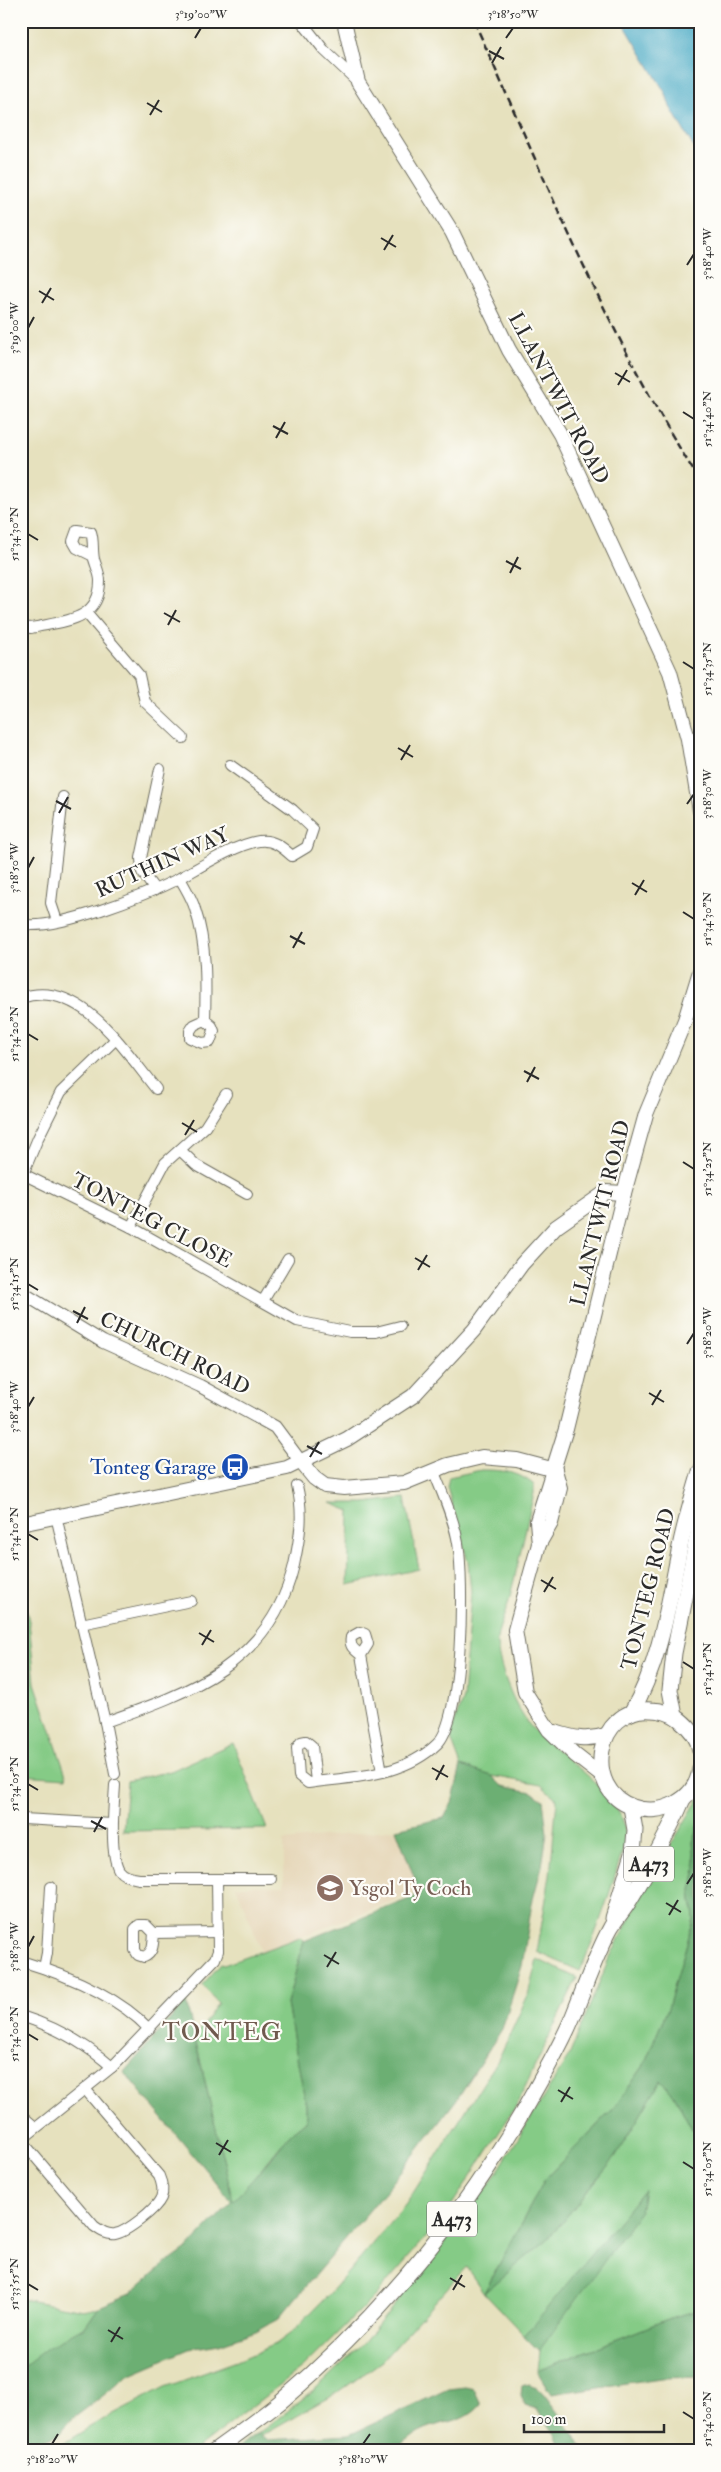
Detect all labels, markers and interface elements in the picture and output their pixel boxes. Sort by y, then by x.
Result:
text: 3°19'00"W [175,7,228,22]
text: 3°18'50"W [488,7,539,22]
text: 3°18'40"W [700,227,715,280]
text: 3°19'00"W [7,301,22,354]
street label: LLANTWIT ROAD [502,308,615,489]
text: 51°34'40"N [700,390,715,447]
text: 51°34'30"N [7,506,22,561]
text: 51°34'35"N [700,642,715,696]
text: 3°18'30"W [700,768,715,819]
street label: RUTHIN WAY [91,821,234,904]
text: 3°18'50"W [7,842,22,893]
text: 51°34'30"N [700,891,715,946]
text: 51°34'20"N [7,1006,22,1062]
street label: LLANTWIT ROAD [564,1117,637,1309]
text: 51°34'25"N [700,1141,715,1197]
street label: TONTEG CLOSE [67,1167,237,1274]
text: 51°34'15"N [7,1257,22,1311]
street label: CHURCH ROAD [95,1305,254,1401]
text: 3°18'20"W [700,1306,715,1359]
text: 3°18'40"W [7,1380,22,1433]
bus stop icon: Tonteg Garage [220,1452,250,1482]
place label: Tonteg Garage [90,1454,216,1481]
street label: TONTEG ROAD [615,1505,682,1673]
text: 51°34'10"N [7,1507,22,1561]
text: 51°34'15"N [700,1642,715,1696]
text: 51°34'05"N [7,1756,22,1812]
road number: A473 [624,1846,674,1882]
text: 3°18'10"W [700,1847,715,1898]
school or university icon: Ysgol Ty Coch [315,1873,345,1903]
place label: Ysgol Ty Coch [349,1875,471,1902]
text: 3°18'30"W [7,1921,22,1972]
text: 51°34'00"N [7,2006,22,2062]
district label: TONTEG [162,2017,282,2048]
text: 51°34'05"N [700,2141,715,2197]
road number: A473 [427,2202,477,2236]
text: 51°33'55"N [7,2257,22,2310]
text: 51°34'00"N [700,2391,715,2447]
scale bar [524,2402,664,2434]
text: 100 m [531,2410,567,2429]
text: 3°18'20"W [26,2452,79,2467]
text: 3°18'10"W [338,2452,389,2467]

